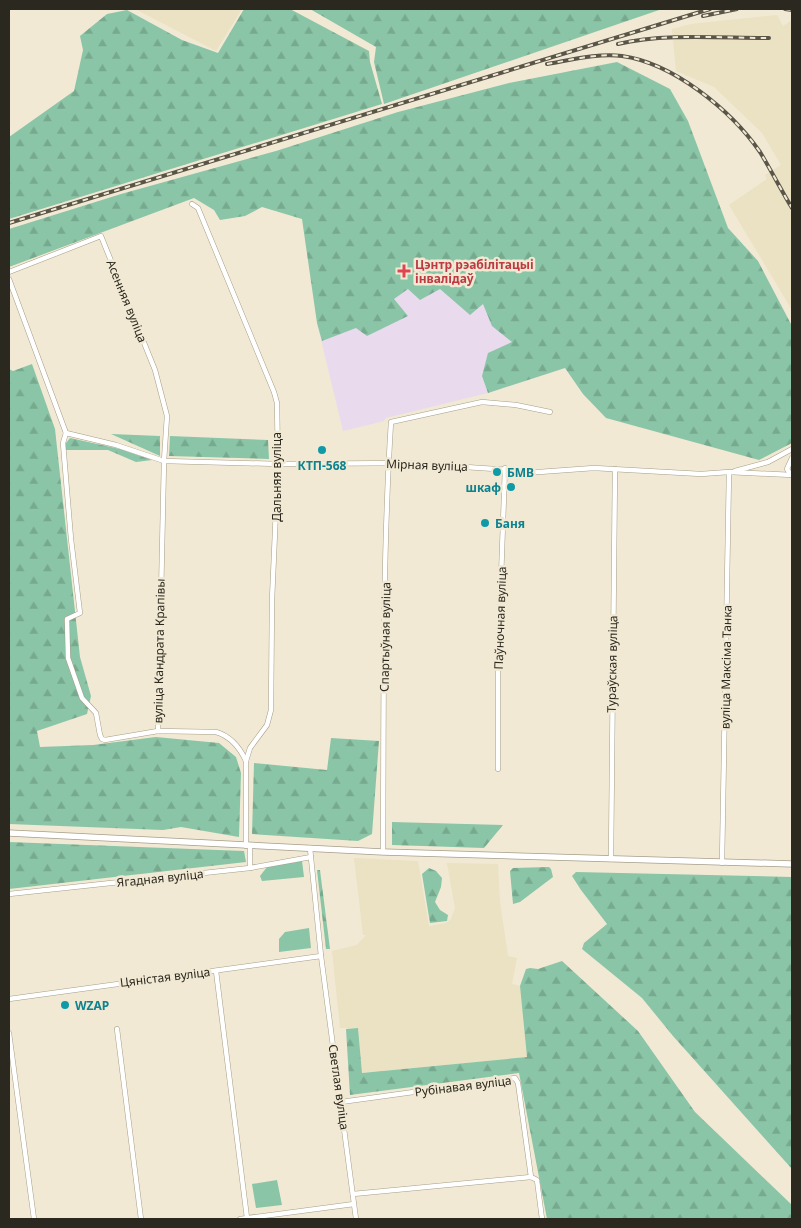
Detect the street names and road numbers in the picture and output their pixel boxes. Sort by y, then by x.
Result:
street label: Асенняя вуліца [103,257,151,345]
street label: Дальняя вуліца [268,432,285,522]
street label: Мірная вуліца [386,455,468,475]
street label: Паўночная вуліца [490,566,510,670]
street label: вуліца Кандрата Крапівы [149,578,169,724]
street label: Спартыўная вуліца [376,582,394,692]
street label: вуліца Максіма Танка [716,605,736,729]
street label: Тураўская вуліца [603,615,621,713]
street label: Ягадная вуліца [116,865,204,891]
street label: Цяністая вуліца [119,963,211,991]
street label: Светлая вуліца [325,1043,353,1131]
street label: Рубінавая вуліца [414,1072,512,1100]

